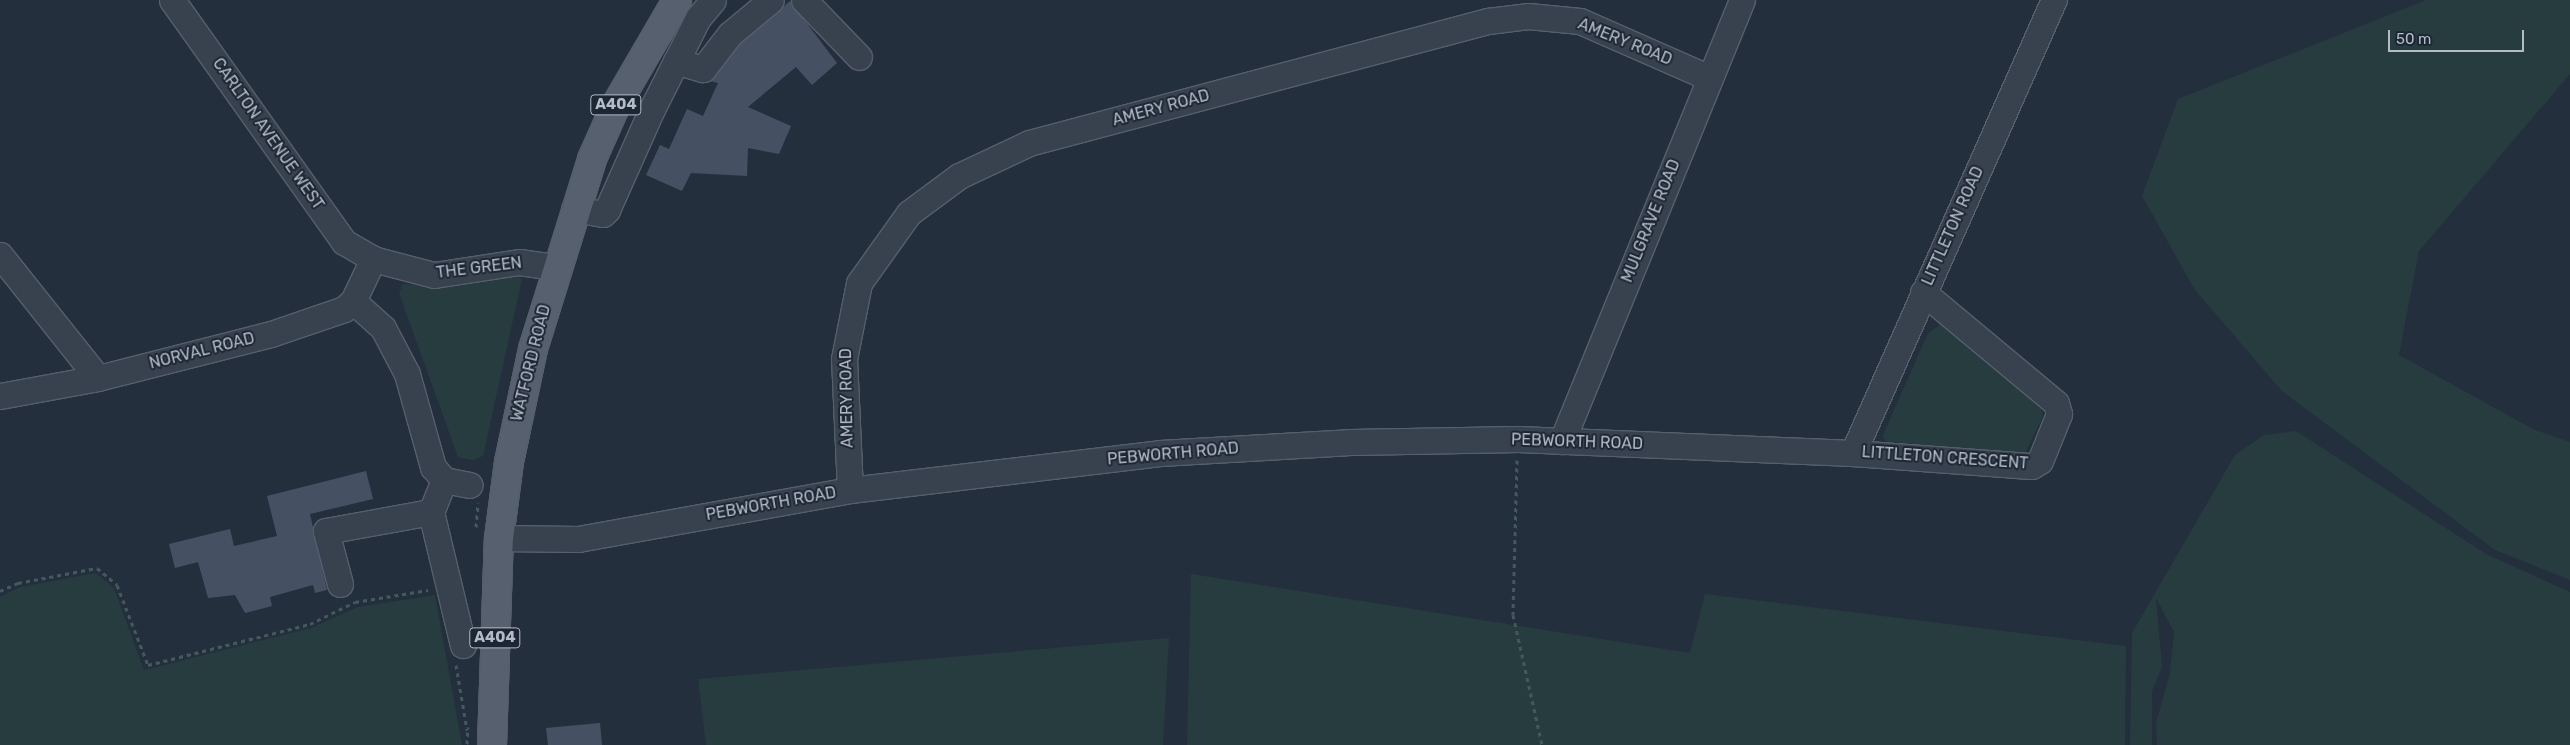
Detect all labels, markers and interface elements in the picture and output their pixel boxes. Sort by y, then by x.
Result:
street label: AMERY ROAD [1575,14,1675,70]
scale bar [2390,20,2526,52]
text: 50 m [2396,30,2431,48]
street label: CARLTON AVENUE WEST [208,54,328,214]
street label: AMERY ROAD [1110,86,1212,130]
road number: A404 [590,92,642,118]
street label: MULGRAVE ROAD [1618,157,1684,285]
street label: LITTLETON ROAD [1918,163,1988,289]
street label: THE GREEN [435,253,523,283]
street label: WATFORD ROAD [507,303,555,423]
street label: NORVAL ROAD [147,329,257,373]
street label: AMERY ROAD [837,348,857,448]
street label: PEBWORTH ROAD [1511,430,1643,454]
street label: PEBWORTH ROAD [1106,439,1240,469]
street label: LITTLETON CRESCENT [1861,443,2029,473]
street label: PEBWORTH ROAD [704,483,838,525]
road number: A404 [469,626,521,650]

